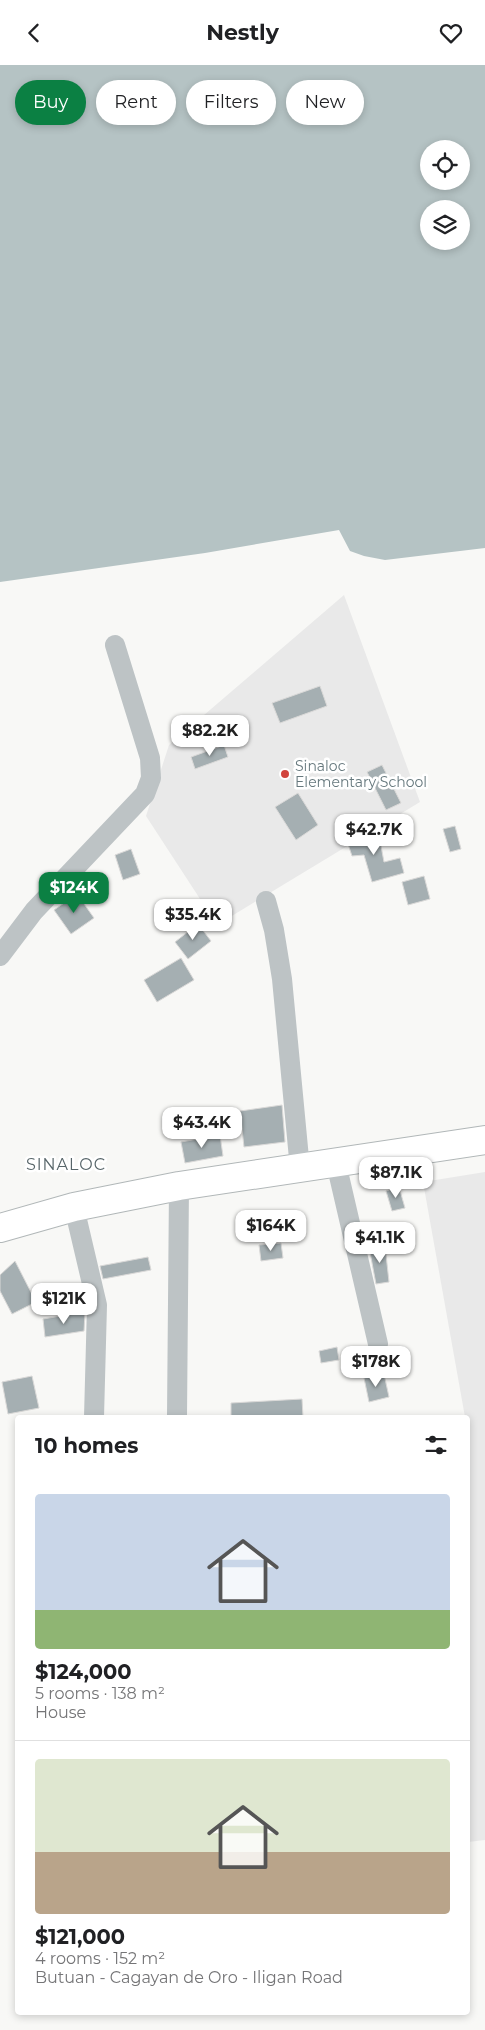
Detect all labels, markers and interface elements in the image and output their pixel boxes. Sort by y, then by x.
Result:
icon: back [20,19,48,47]
text: Nestly [206,19,279,46]
icon: heart [437,19,465,47]
chip: Buy [15,80,86,125]
chip: Rent [96,80,176,125]
chip: Filters [186,80,276,125]
chip: New [286,80,364,125]
map controls [420,140,470,250]
button: locate [420,140,470,190]
button: layers [420,200,470,250]
pin: $82.2K [169,715,251,757]
text: $82.2K [182,721,238,740]
place label: Sinaloc Elementary School [295,757,427,791]
marker: Sinaloc Elementary School [279,768,291,780]
pin: $42.7K [333,813,415,856]
text: $42.7K [346,820,402,839]
pin: $124K [39,871,109,914]
text: $124K [50,878,98,897]
pin: $35.4K [152,899,234,941]
text: $35.4K [165,905,221,924]
pin: $43.4K [161,1107,243,1149]
text: $43.4K [173,1113,231,1132]
district label: SINALOC [26,1155,106,1174]
pin: $87.1K [355,1157,437,1199]
text: $87.1K [370,1163,422,1182]
pin: $164K [236,1209,306,1252]
text: $164K [246,1216,296,1235]
pin: $41.1K [339,1221,421,1264]
text: $41.1K [355,1228,405,1247]
pin: $121K [29,1283,99,1325]
text: $121K [42,1289,86,1308]
pin: $178K [341,1345,411,1388]
text: $178K [352,1352,400,1371]
icon: filters [422,1431,450,1459]
text: 10 homes [35,1433,138,1458]
icon: home [198,1526,288,1616]
text: $124,000 [35,1659,132,1684]
text: 5 rooms · 138 m² [35,1684,165,1703]
text: House [35,1703,86,1722]
icon: home [198,1792,288,1882]
text: $121,000 [35,1924,125,1949]
text: 4 rooms · 152 m² [35,1949,165,1968]
text: Butuan - Cagayan de Oro - Iligan Road [35,1968,343,1987]

